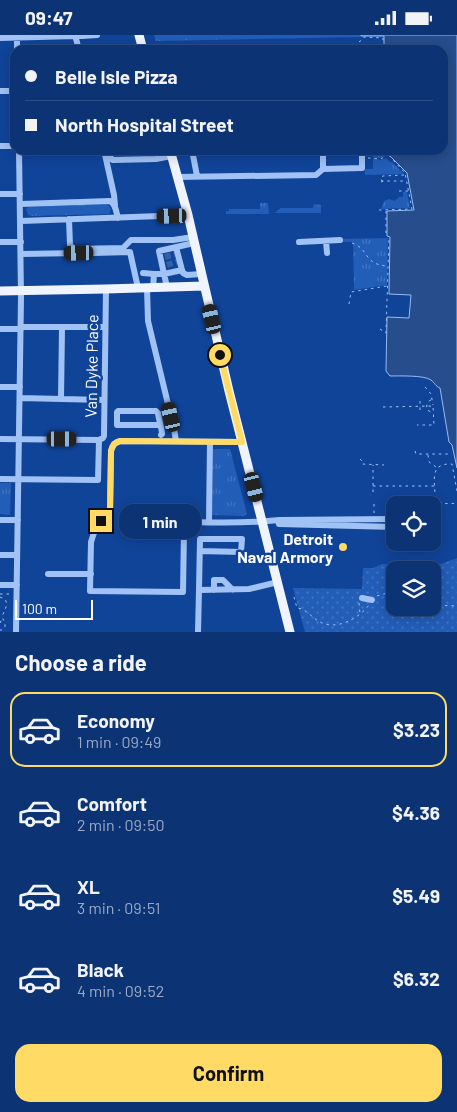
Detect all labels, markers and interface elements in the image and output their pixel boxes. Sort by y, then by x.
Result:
text: 09:47 [25,6,72,29]
text: Belle Isle Pizza [55,65,178,88]
text: North Hospital Street [55,113,234,136]
car [156,208,187,224]
car [63,245,94,261]
car [201,303,222,335]
street label: Van Dyke Place [81,314,101,418]
route start [209,344,231,366]
car [160,401,181,433]
car [47,432,77,447]
car [243,471,264,503]
map controls [386,496,441,616]
button: locate [386,496,441,551]
callout: 1 min [118,503,201,539]
route end [90,510,112,532]
text: 1 min [142,512,178,531]
place label: Detroit Naval Armory [237,529,333,566]
marker: Detroit Naval Armory [337,541,349,553]
button: layers [386,561,441,616]
scale bar [15,597,92,620]
text: 100 m [22,600,57,617]
text: Choose a ride [15,649,147,675]
icon: car [17,707,62,752]
text: Economy [77,709,155,732]
text: $3.23 [393,718,440,741]
text: 1 min · 09:49 [77,732,161,751]
icon: car [17,790,62,835]
text: Comfort [77,792,147,815]
text: $4.36 [392,801,440,824]
text: 2 min · 09:50 [77,815,165,834]
icon: car [17,873,62,918]
text: XL [77,875,100,898]
text: $5.49 [392,884,440,907]
text: 3 min · 09:51 [77,898,160,917]
icon: car [17,956,62,1001]
text: Black [77,958,124,981]
text: $6.32 [393,967,440,990]
text: 4 min · 09:52 [77,981,164,1000]
button: Confirm [15,1044,442,1102]

